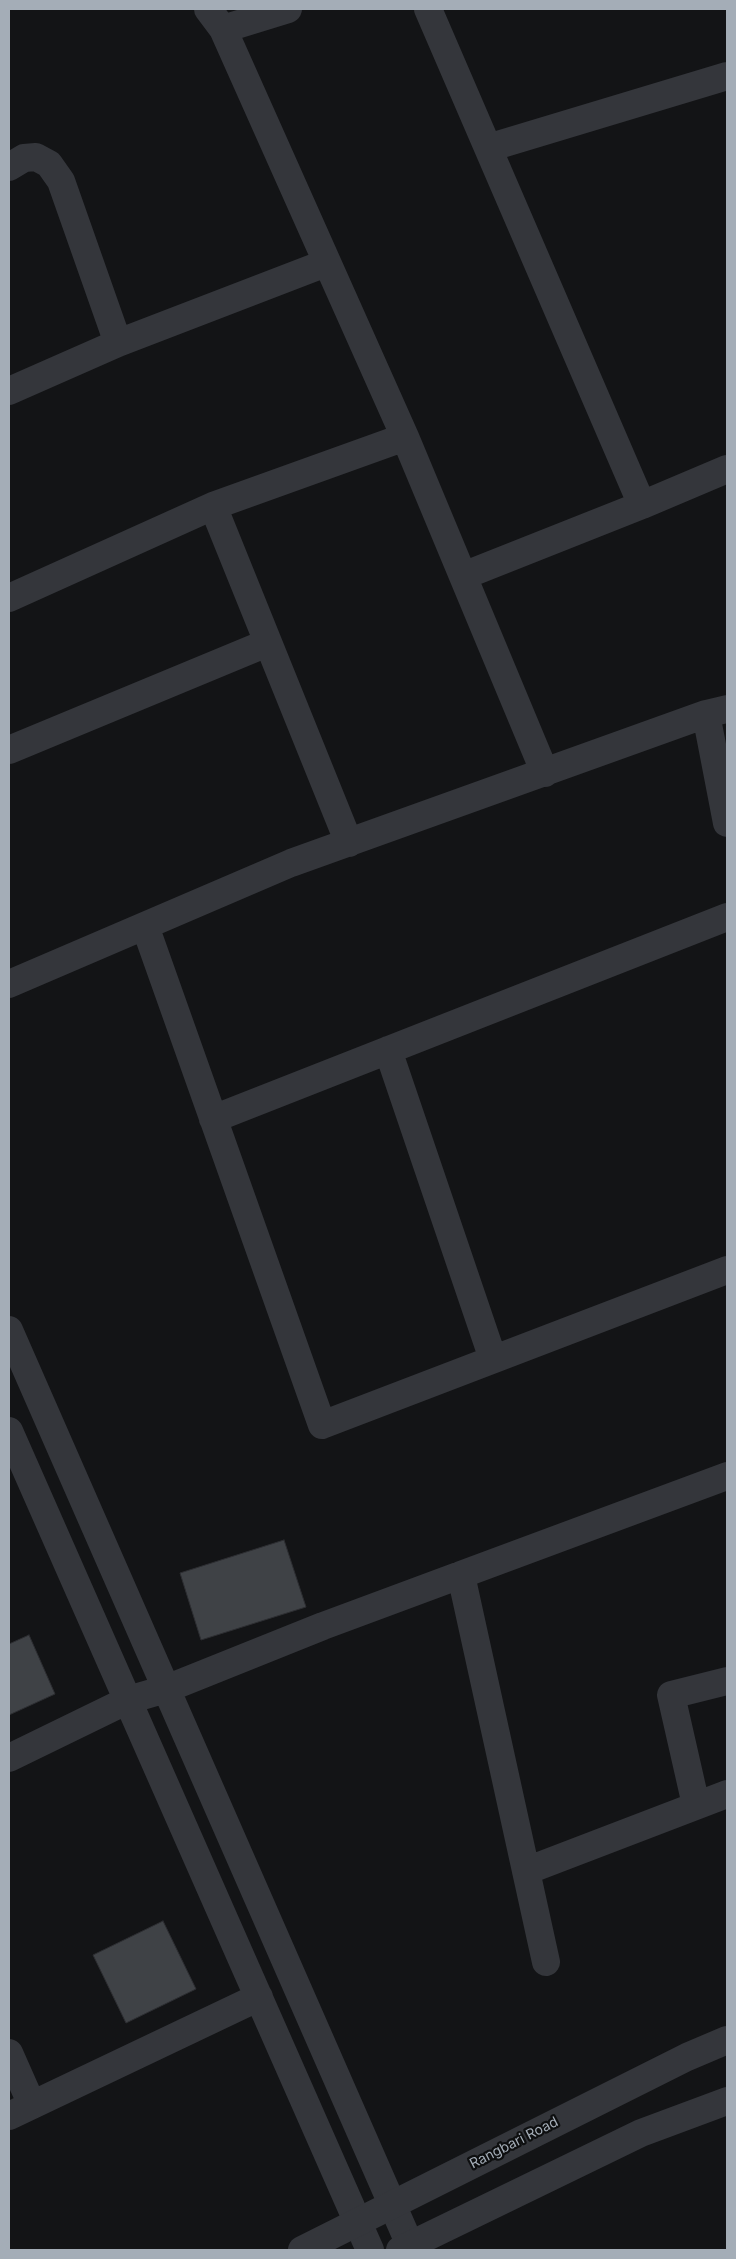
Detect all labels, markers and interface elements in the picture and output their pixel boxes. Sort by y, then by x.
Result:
street label: Rangbari Road [467,2114,561,2172]

